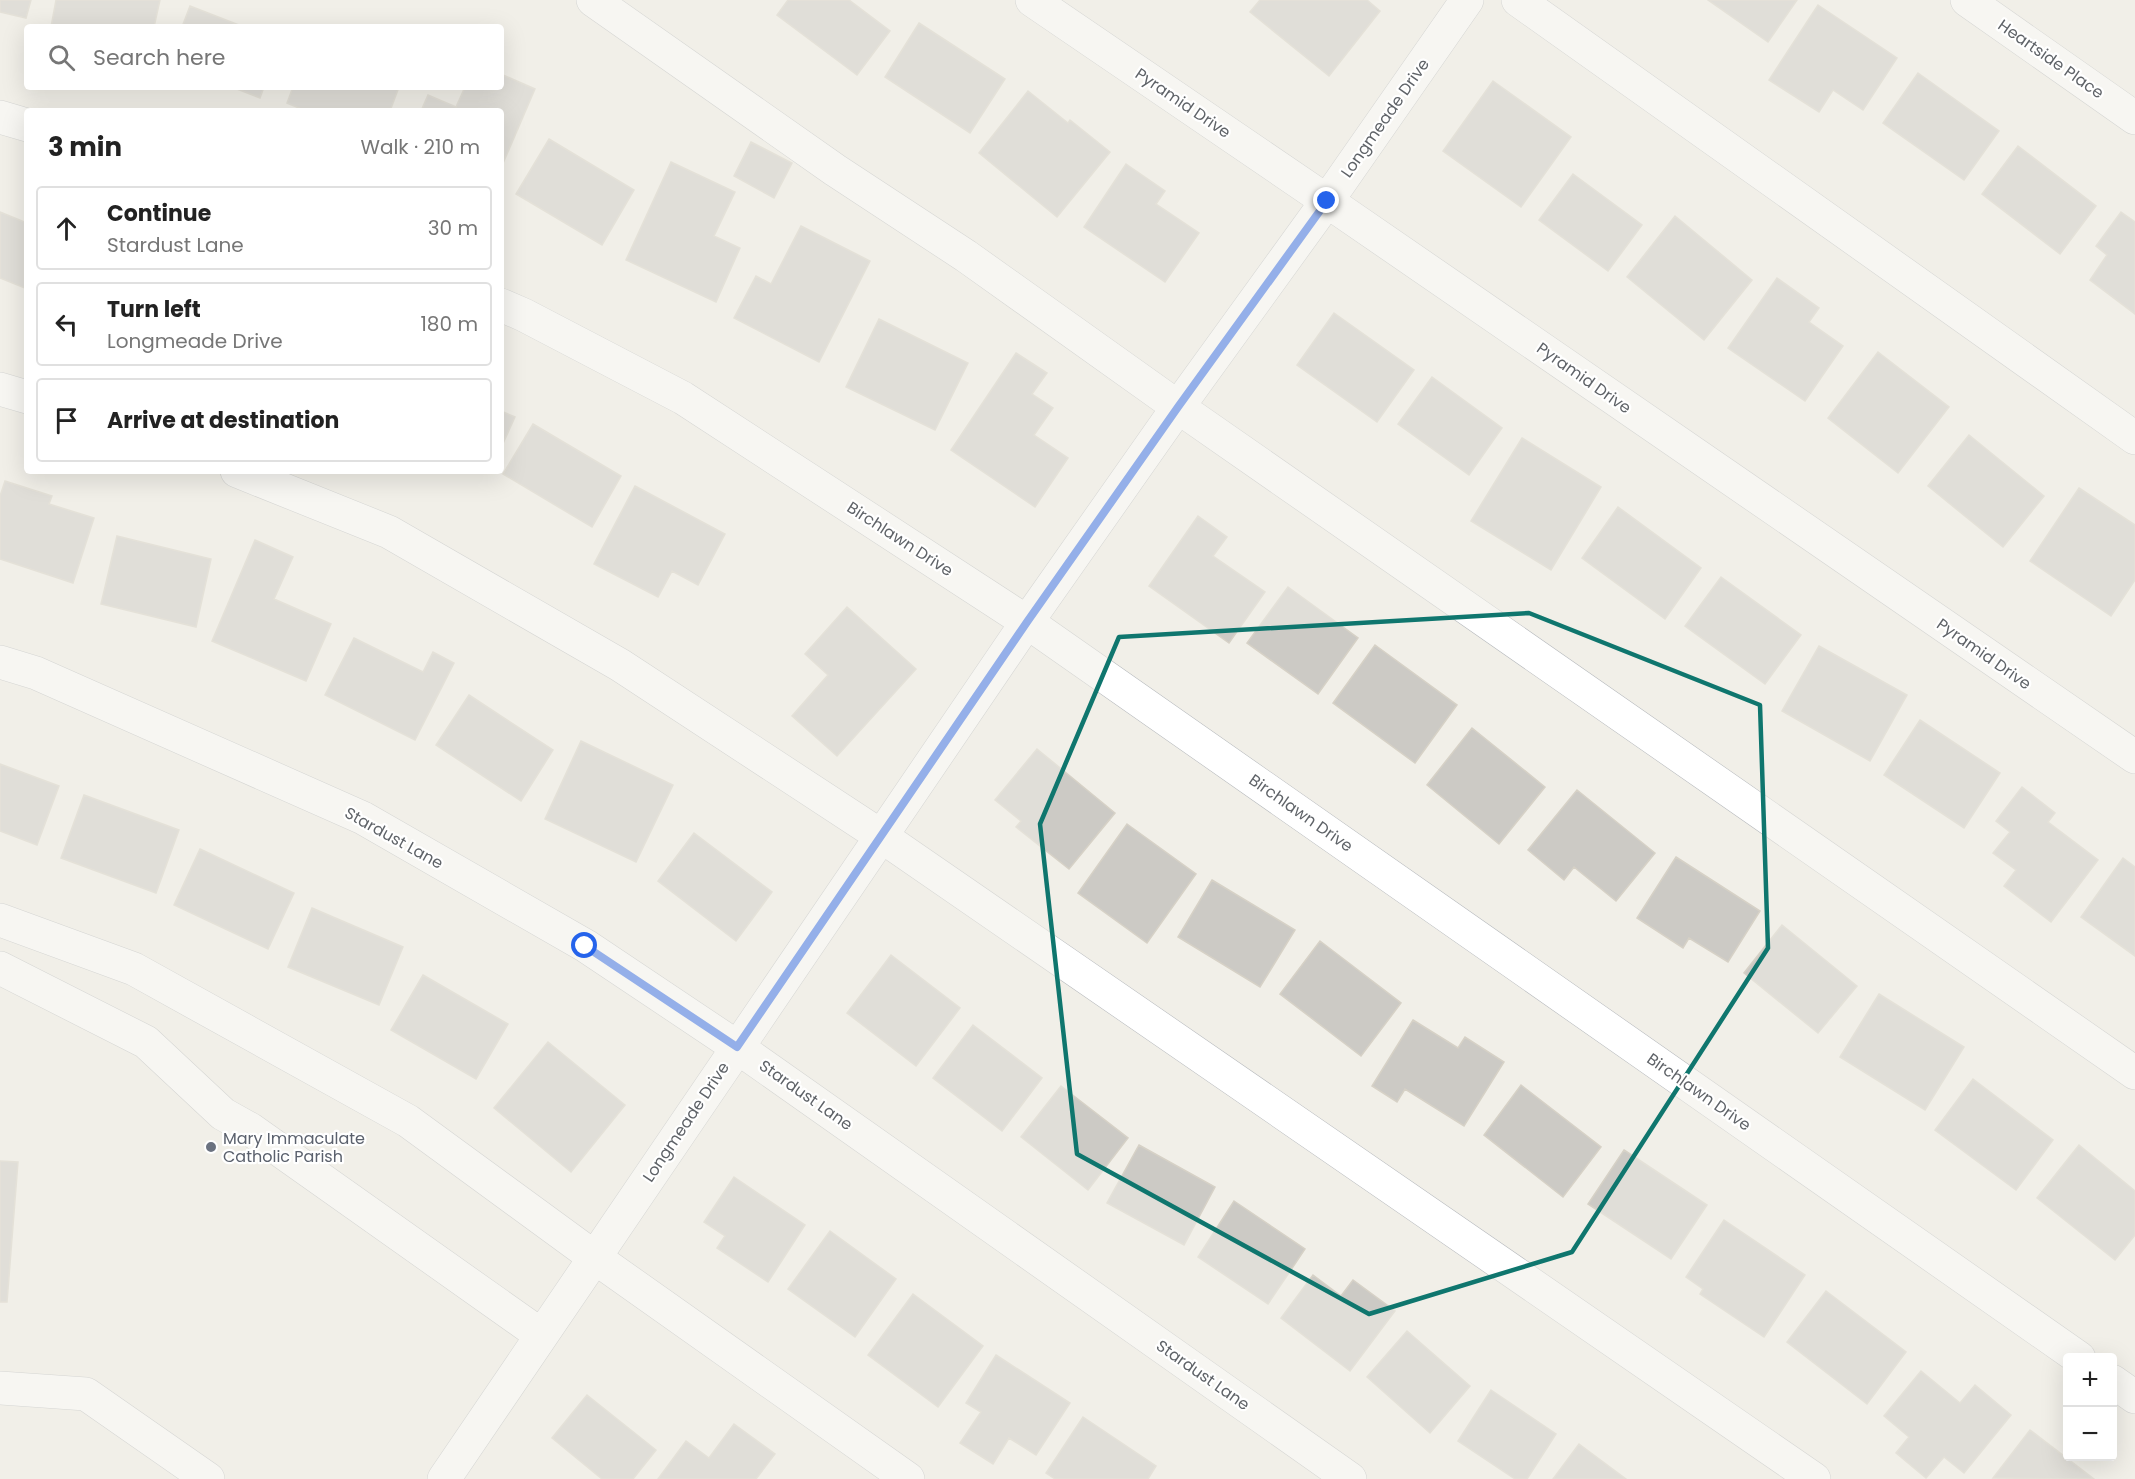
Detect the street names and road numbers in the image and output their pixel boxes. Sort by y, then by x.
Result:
street label: Heartside Place [1993,14,2109,104]
street label: Longmeade Drive [1335,54,1435,182]
street label: Pyramid Drive [1131,63,1235,144]
street label: Pyramid Drive [1532,337,1636,419]
street label: Birchlawn Drive [843,496,958,582]
street label: Pyramid Drive [1932,613,2036,695]
street label: Birchlawn Drive [1244,769,1358,857]
street label: Stardust Lane [341,801,447,875]
street label: Birchlawn Drive [1642,1048,1756,1136]
street label: Stardust Lane [755,1054,857,1136]
street label: Longmeade Drive [637,1057,735,1187]
street label: Stardust Lane [1152,1334,1254,1416]

